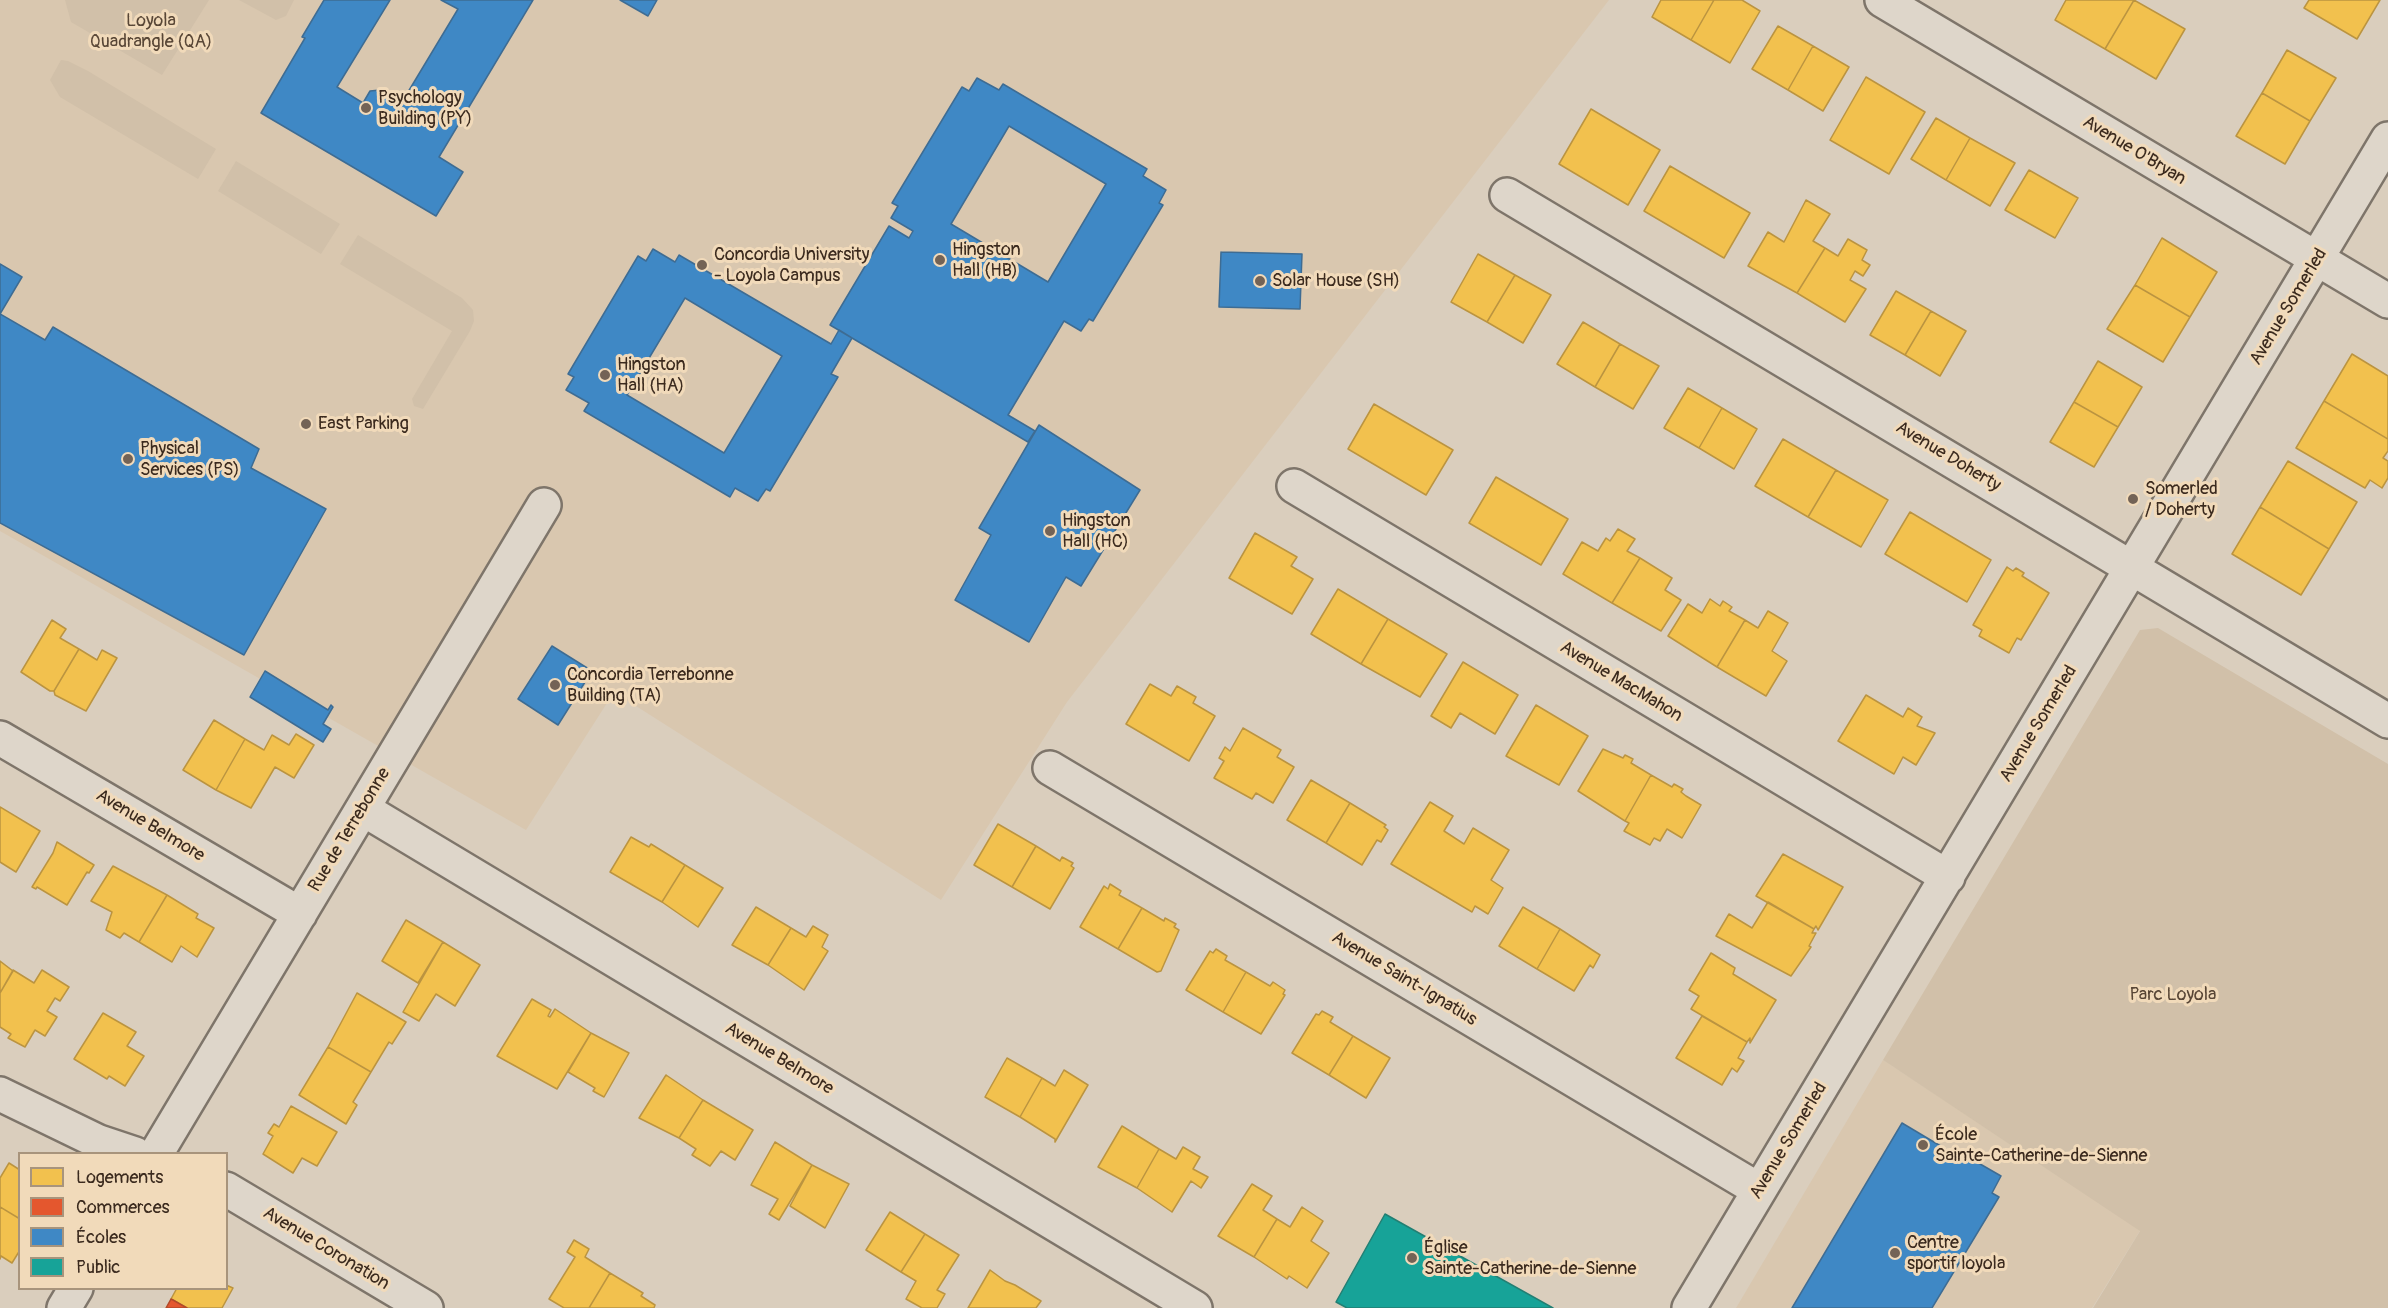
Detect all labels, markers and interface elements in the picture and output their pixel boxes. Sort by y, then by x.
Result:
park label: Loyola Quadrangle (QA) [90,10,212,52]
place label: Psychology Building (PY) [378,87,472,130]
marker: Psychology Building (PY) [359,101,373,115]
street label: Avenue O'Bryan [2078,112,2190,190]
place label: Hingston Hall (HB) [952,239,1021,282]
place label: Concordia University - Loyola Campus [714,244,869,286]
street label: Avenue Somerled [2246,245,2332,369]
marker: Hingston Hall (HB) [933,253,947,267]
marker: Concordia University - Loyola Campus [695,258,709,272]
place label: Solar House (SH) [1272,270,1400,292]
marker: Solar House (SH) [1253,274,1267,288]
place label: Hingston Hall (HA) [617,354,686,397]
marker: Hingston Hall (HA) [598,368,612,382]
place label: East Parking [318,413,409,435]
marker: East Parking [299,417,313,431]
street label: Avenue Doherty [1891,417,2005,497]
place label: Physical Services (PS) [140,438,240,480]
marker: Physical Services (PS) [121,452,135,466]
place label: Somerled / Doherty [2145,478,2218,520]
marker: Somerled / Doherty [2126,492,2140,506]
place label: Hingston Hall (HC) [1062,510,1131,552]
marker: Hingston Hall (HC) [1043,524,1057,538]
street label: Avenue MacMahon [1556,637,1686,727]
street label: Avenue Somerled [1996,662,2082,786]
place label: Concordia Terrebonne Building (TA) [567,664,734,706]
marker: Concordia Terrebonne Building (TA) [548,678,562,692]
street label: Rue de Terrebonne [304,764,396,896]
street label: Avenue Belmore [92,785,208,867]
street label: Avenue Saint-Ignatius [1327,927,1481,1031]
park label: Parc Loyola [2130,984,2216,1006]
street label: Avenue Belmore [721,1018,837,1100]
street label: Avenue Somerled [1746,1079,1832,1203]
place label: École Sainte-Catherine-de-Sienne [1935,1124,2147,1166]
marker: École Sainte-Catherine-de-Sienne [1916,1138,1930,1152]
legend [18,1152,228,1290]
text: Logements [76,1166,163,1189]
text: Commerces [76,1196,170,1219]
street label: Avenue Coronation [259,1203,393,1295]
text: Écoles [76,1226,126,1249]
place label: Centre sportif loyola [1907,1232,2005,1274]
place label: Église Sainte-Catherine-de-Sienne [1424,1237,1636,1280]
marker: Centre sportif loyola [1888,1246,1902,1260]
marker: Église Sainte-Catherine-de-Sienne [1405,1251,1419,1265]
text: Public [76,1256,120,1279]

